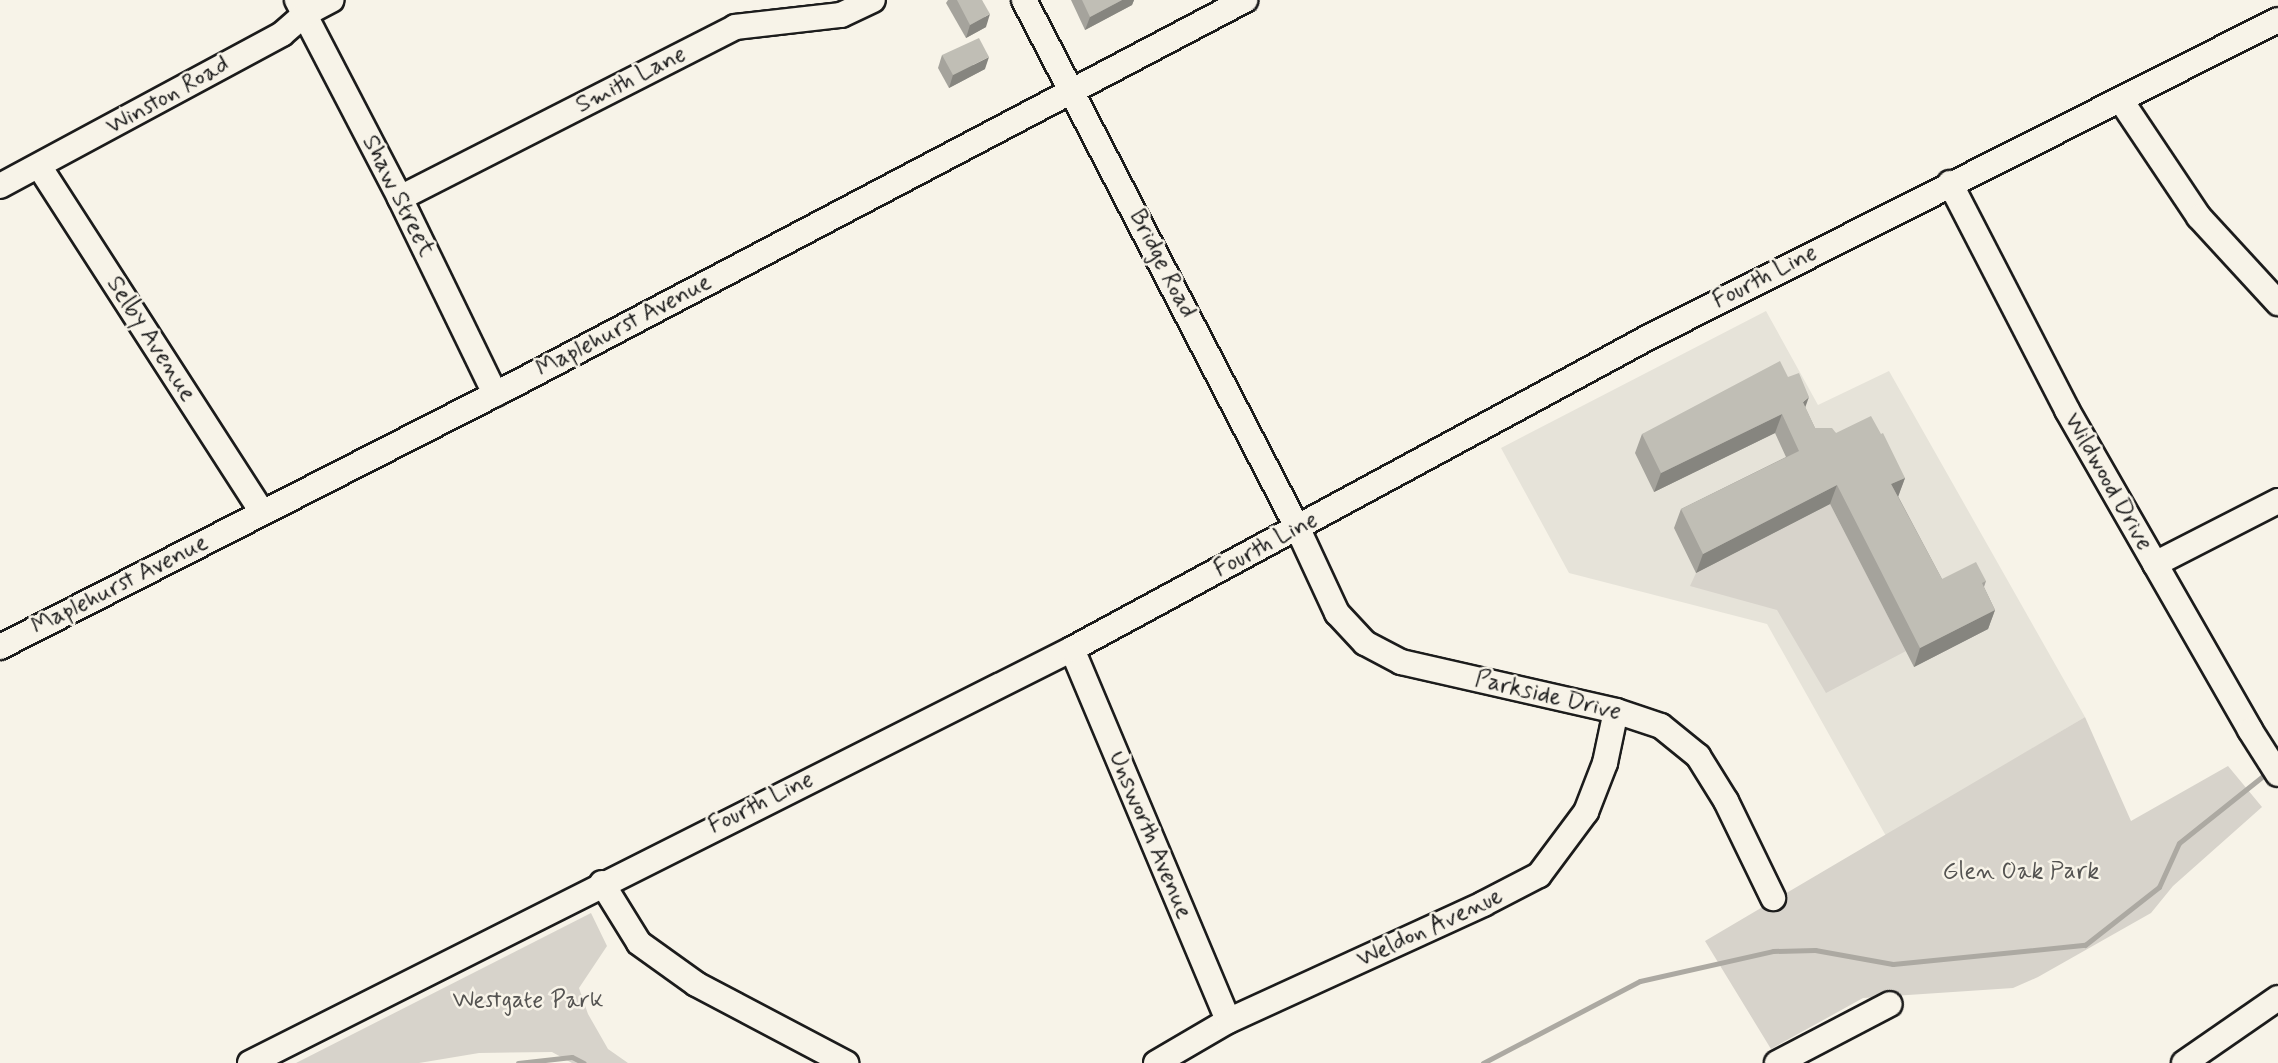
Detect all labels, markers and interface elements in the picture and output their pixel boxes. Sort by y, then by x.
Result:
street label: Smith Lane [571,40,691,120]
street label: Winston Road [103,51,233,141]
street label: Shaw Street [355,131,441,261]
street label: Bridge Road [1122,205,1202,323]
street label: Fourth Line [1708,238,1822,316]
street label: Maplehurst Avenue [532,268,716,384]
street label: Selby Avenue [102,274,200,404]
street label: Wildwood Drive [2058,409,2158,555]
street label: Fourth Line [1209,506,1323,584]
street label: Maplehurst Avenue [27,528,213,642]
street label: Parkside Drive [1473,665,1623,727]
street label: Unsworth Avenue [1102,747,1198,923]
street label: Fourth Line [704,765,818,841]
park label: Glen Oak Park [1944,858,2098,886]
street label: Weldon Avenue [1354,882,1506,974]
park label: Westgate Park [455,987,601,1015]

